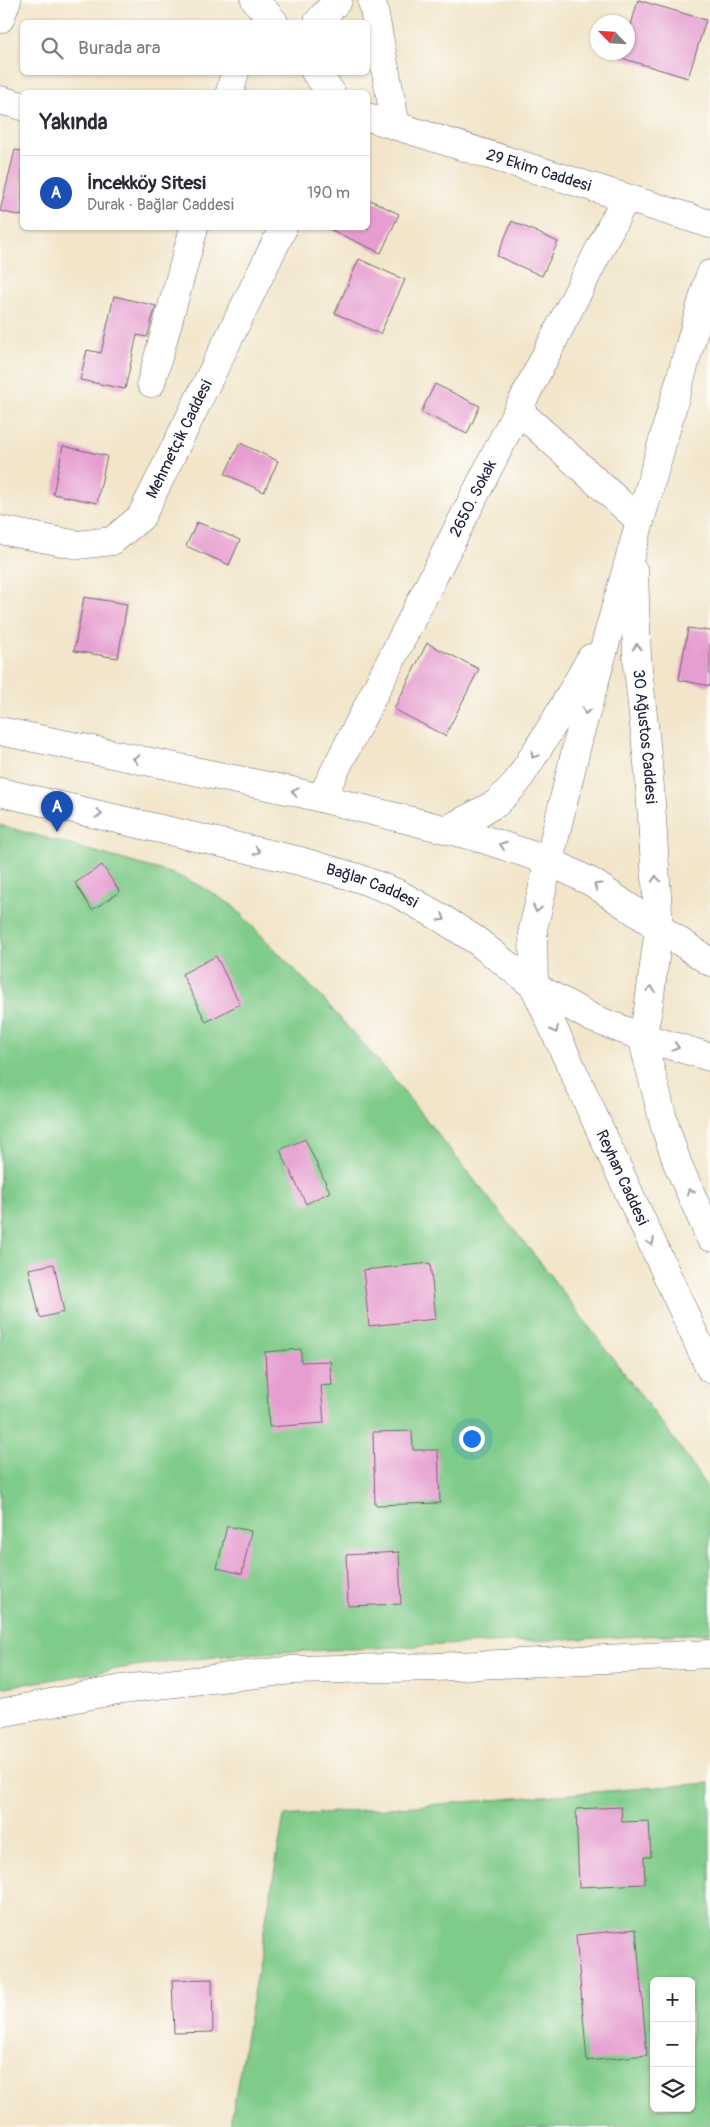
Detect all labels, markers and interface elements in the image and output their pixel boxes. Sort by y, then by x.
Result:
north arrow [590,15,635,60]
search box [20,20,370,75]
icon: search [38,34,66,62]
text: Burada ara [78,36,161,60]
text: Yakında [40,109,107,136]
street label: 29 Ekim Caddesi [484,145,594,196]
text: İncekköy Sitesi [87,171,206,195]
text: A [51,183,61,203]
text: 190 m [307,183,350,203]
text: Durak · Bağlar Caddesi [87,195,234,215]
street label: Mehmetçik Caddesi [142,376,217,502]
street label: 2650. Sokak [445,456,501,540]
one-way arrow [631,643,642,651]
street label: 30 Ağustos Caddesi [628,668,661,805]
one-way arrow [582,706,592,714]
one-way arrow [531,749,540,758]
one-way arrow [131,754,140,764]
one-way arrow [290,787,299,798]
pin: A [41,791,73,832]
one-way arrow [94,808,103,819]
one-way arrow [499,841,507,851]
one-way arrow [253,845,262,856]
street label: Bağlar Caddesi [324,859,422,913]
one-way arrow [651,875,662,883]
one-way arrow [594,882,603,892]
one-way arrow [532,904,543,913]
one-way arrow [436,912,445,921]
one-way arrow [645,985,656,993]
one-way arrow [549,1025,559,1034]
one-way arrow [672,1041,680,1052]
street label: Reyhan Caddesi [592,1127,653,1229]
one-way arrow [686,1188,697,1197]
one-way arrow [645,1237,656,1246]
your location [459,1426,485,1452]
map controls [650,1977,695,2112]
button: + [650,1977,695,2022]
button: − [650,2022,695,2067]
button: layers [650,2067,695,2112]

